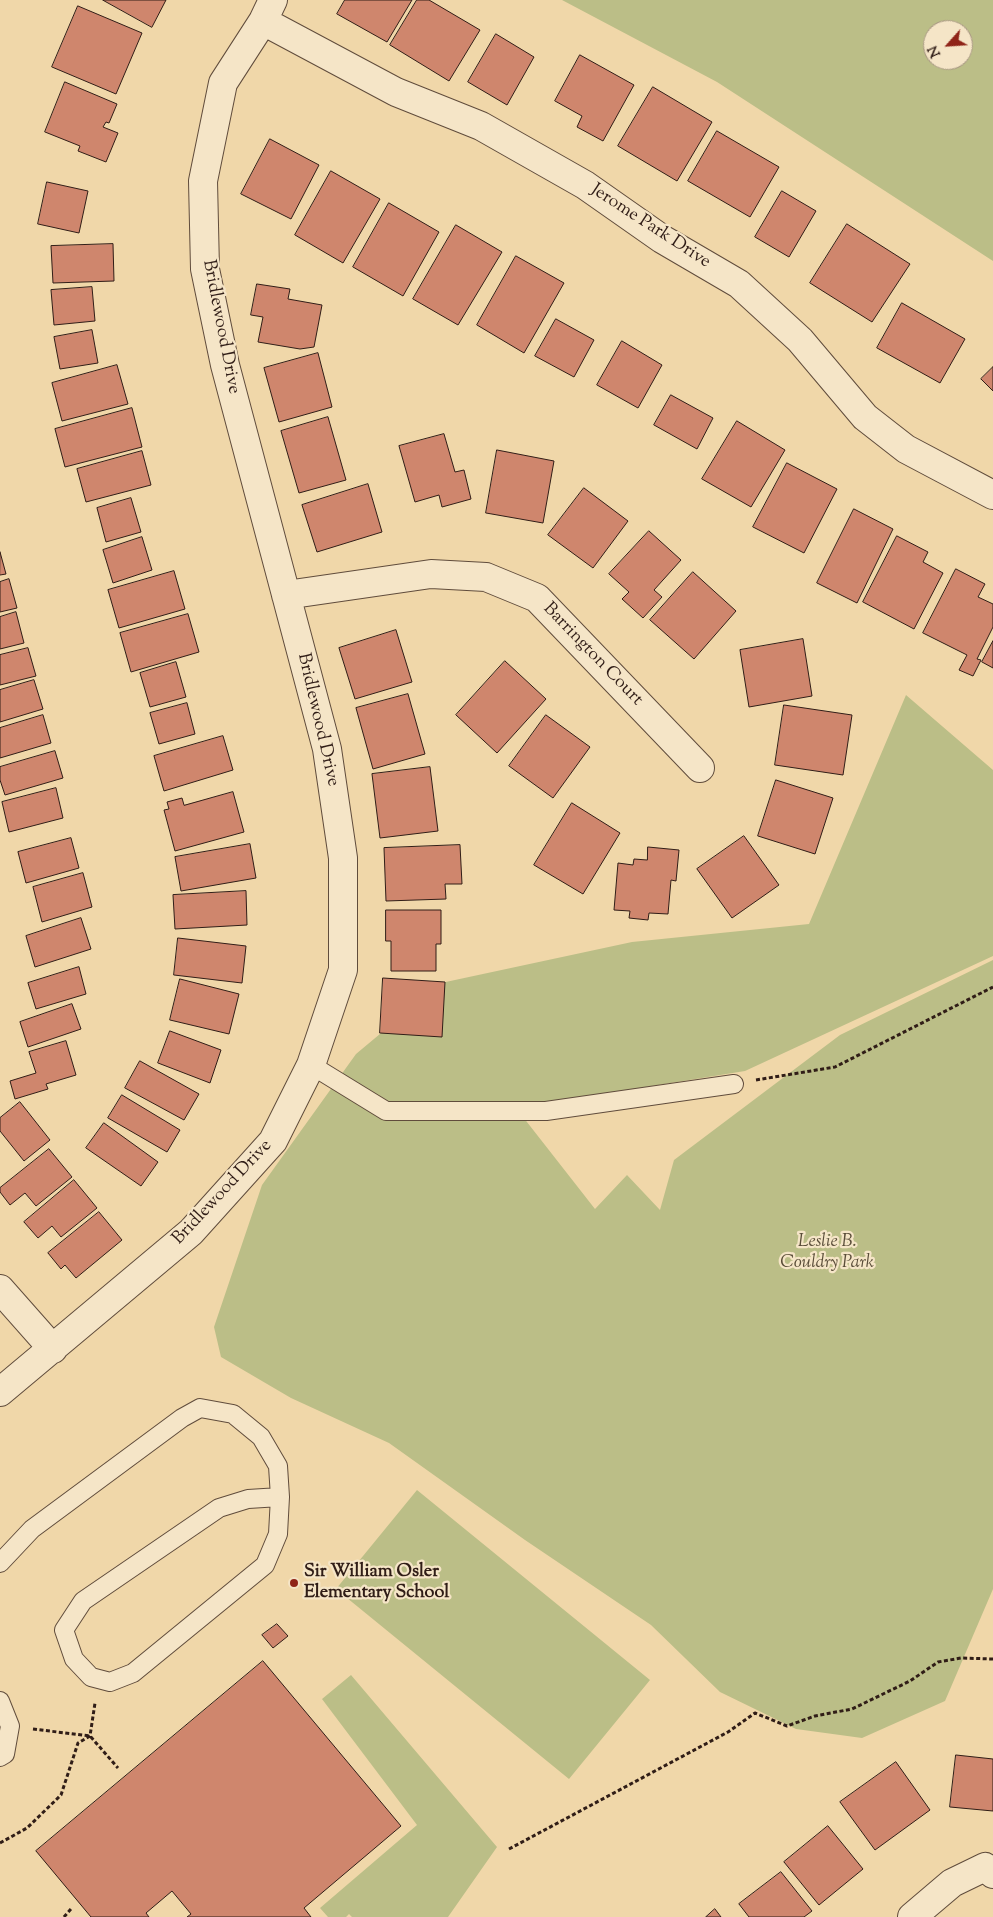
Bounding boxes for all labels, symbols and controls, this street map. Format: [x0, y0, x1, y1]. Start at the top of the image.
north arrow [923, 20, 973, 70]
text: N [924, 42, 947, 61]
street label: Jerome Park Drive [586, 180, 714, 274]
street label: Bridlewood Drive [196, 258, 244, 396]
street label: Barrington Court [537, 599, 647, 711]
street label: Bridlewood Drive [291, 651, 343, 789]
street label: Bridlewood Drive [169, 1136, 277, 1250]
park label: Leslie B. Couldry Park [780, 1232, 874, 1274]
place label: Sir William Osler Elementary School [304, 1562, 449, 1605]
marker: Sir William Osler Elementary School [288, 1577, 300, 1589]

